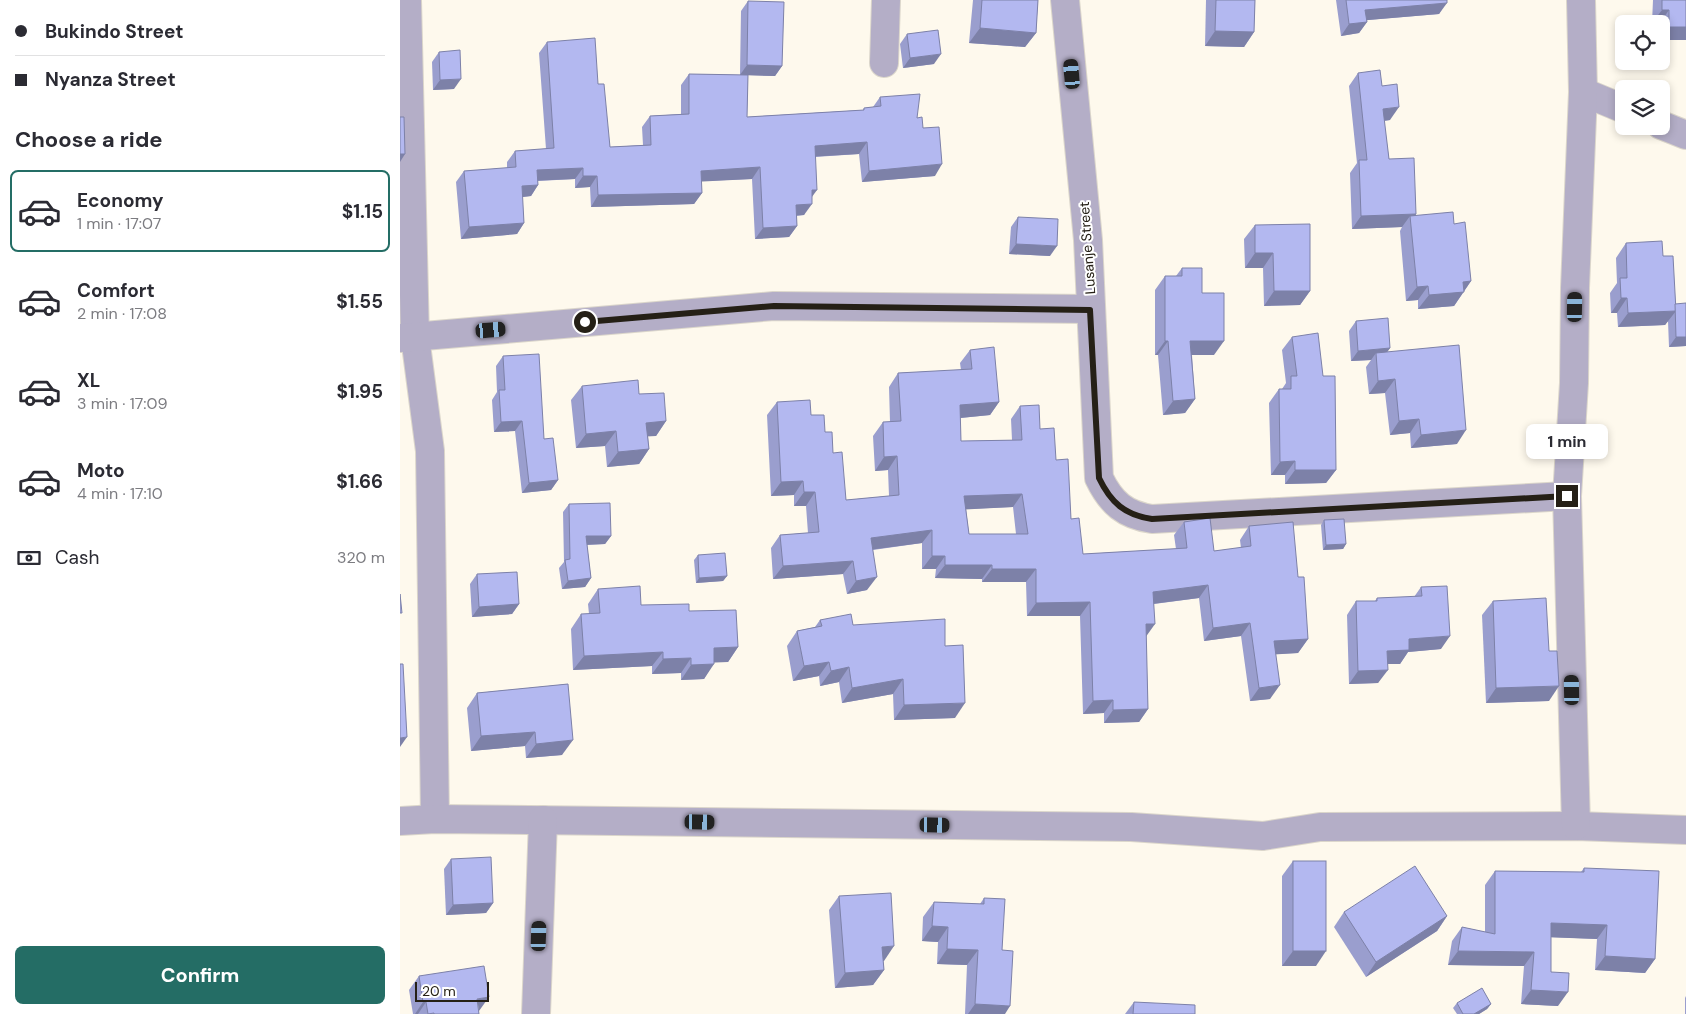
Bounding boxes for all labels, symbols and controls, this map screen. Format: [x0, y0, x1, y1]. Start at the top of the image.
map controls [1615, 15, 1670, 135]
button: locate [1615, 15, 1670, 70]
text: Bukindo Street [45, 19, 184, 44]
car [1063, 58, 1080, 90]
text: Nyanza Street [45, 67, 176, 92]
button: layers [1615, 80, 1670, 135]
text: Choose a ride [15, 125, 163, 154]
text: Economy [77, 188, 164, 213]
icon: car [17, 189, 62, 234]
text: $1.15 [342, 199, 383, 224]
street label: Lusanje Street [1075, 201, 1099, 295]
text: 1 min · 17:07 [77, 213, 161, 234]
text: Comfort [77, 278, 155, 303]
icon: car [17, 279, 62, 324]
text: $1.55 [336, 289, 383, 314]
car [1567, 292, 1582, 322]
text: 2 min · 17:08 [77, 303, 167, 324]
route start [574, 311, 596, 333]
car [475, 321, 506, 339]
text: XL [77, 368, 100, 393]
icon: car [17, 369, 62, 414]
text: $1.95 [337, 379, 383, 404]
text: 3 min · 17:09 [77, 393, 167, 414]
callout: 1 min [1526, 424, 1608, 458]
text: 1 min [1548, 431, 1586, 452]
text: Moto [77, 458, 125, 483]
icon: car [17, 459, 62, 504]
text: $1.66 [336, 469, 383, 494]
text: 4 min · 17:10 [77, 483, 163, 504]
route end [1556, 485, 1578, 507]
icon: cash [15, 544, 43, 572]
text: Cash [55, 545, 99, 570]
text: 320 m [337, 547, 385, 568]
car [1564, 675, 1579, 705]
car [684, 814, 715, 830]
car [919, 817, 950, 833]
car [530, 921, 547, 951]
button: Confirm [15, 946, 385, 1004]
scale bar [415, 979, 489, 1002]
text: 20 m [422, 982, 456, 1000]

